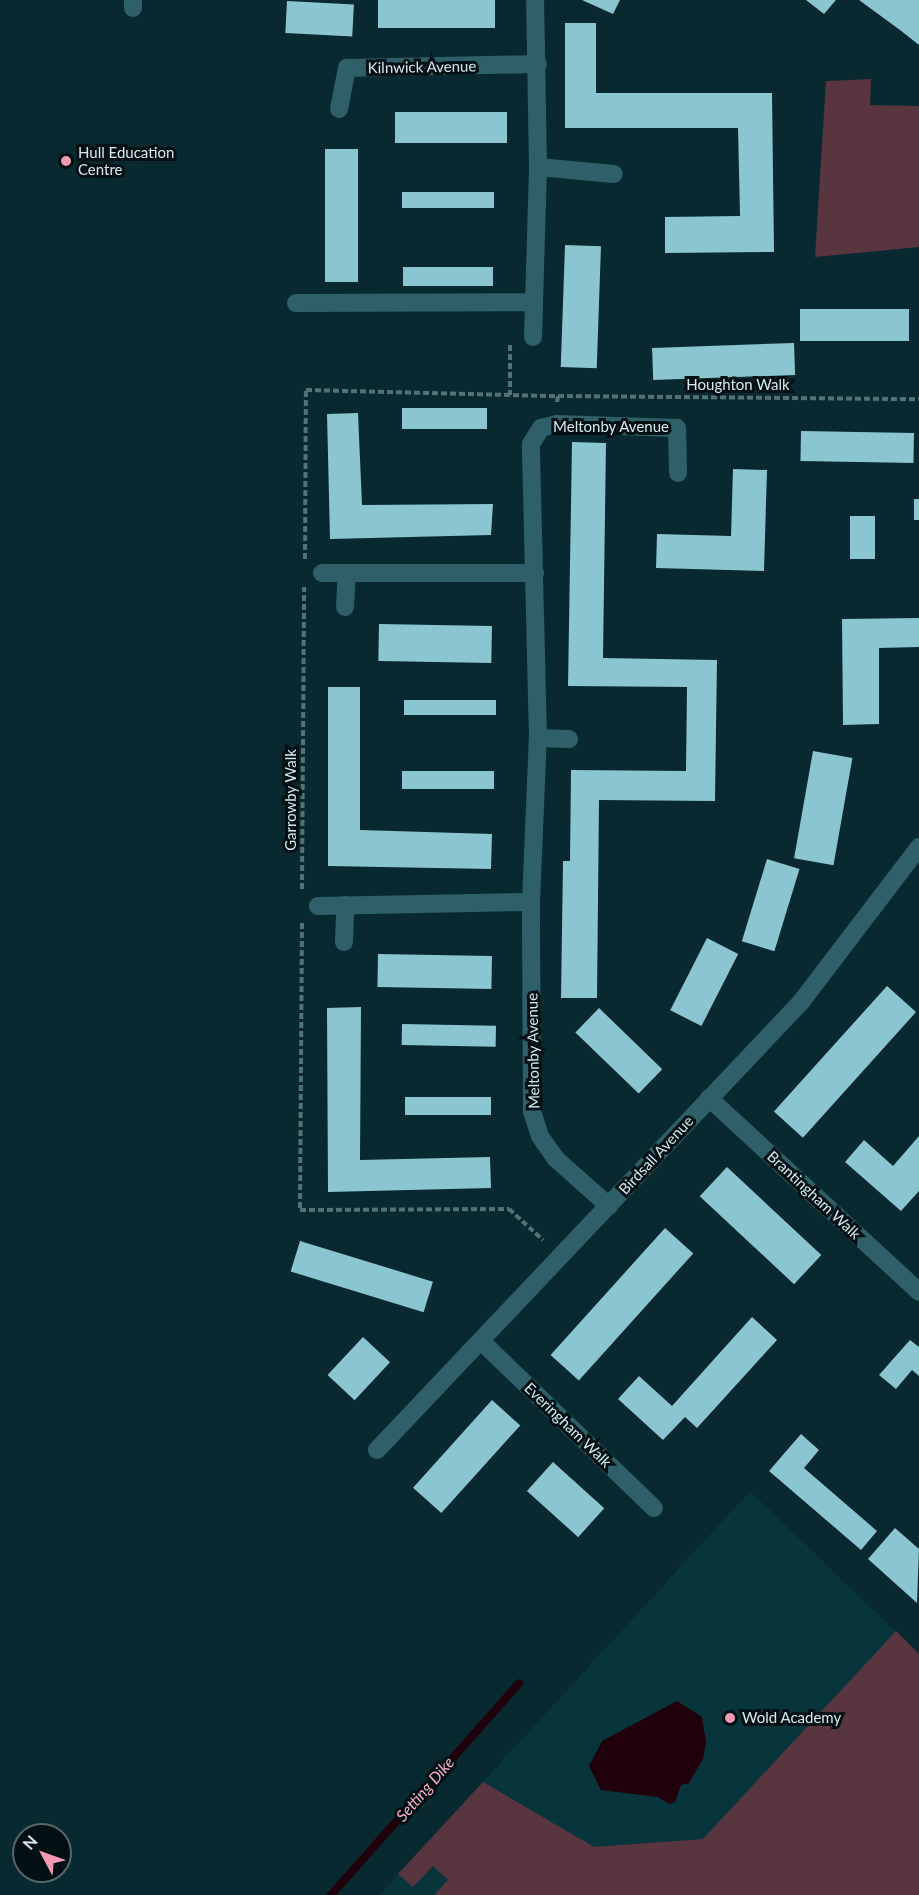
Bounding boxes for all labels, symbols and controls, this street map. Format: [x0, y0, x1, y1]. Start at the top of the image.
street label: Kilnwick Avenue [367, 57, 477, 77]
place label: Hull Education Centre [78, 143, 174, 178]
marker: Hull Education Centre [59, 154, 73, 168]
street label: Houghton Walk [686, 376, 790, 394]
street label: Meltonby Avenue [553, 418, 669, 436]
street label: Garrowby Walk [282, 749, 300, 851]
street label: Meltonby Avenue [523, 992, 543, 1110]
street label: Birdsall Avenue [615, 1112, 697, 1198]
street label: Brantingham Walk [764, 1147, 864, 1243]
street label: Everingham Walk [521, 1379, 615, 1471]
place label: Wold Academy [742, 1709, 842, 1727]
marker: Wold Academy [723, 1711, 737, 1725]
water label: Setting Dike [392, 1753, 458, 1825]
north arrow [12, 1823, 72, 1883]
text: N [18, 1831, 41, 1853]

